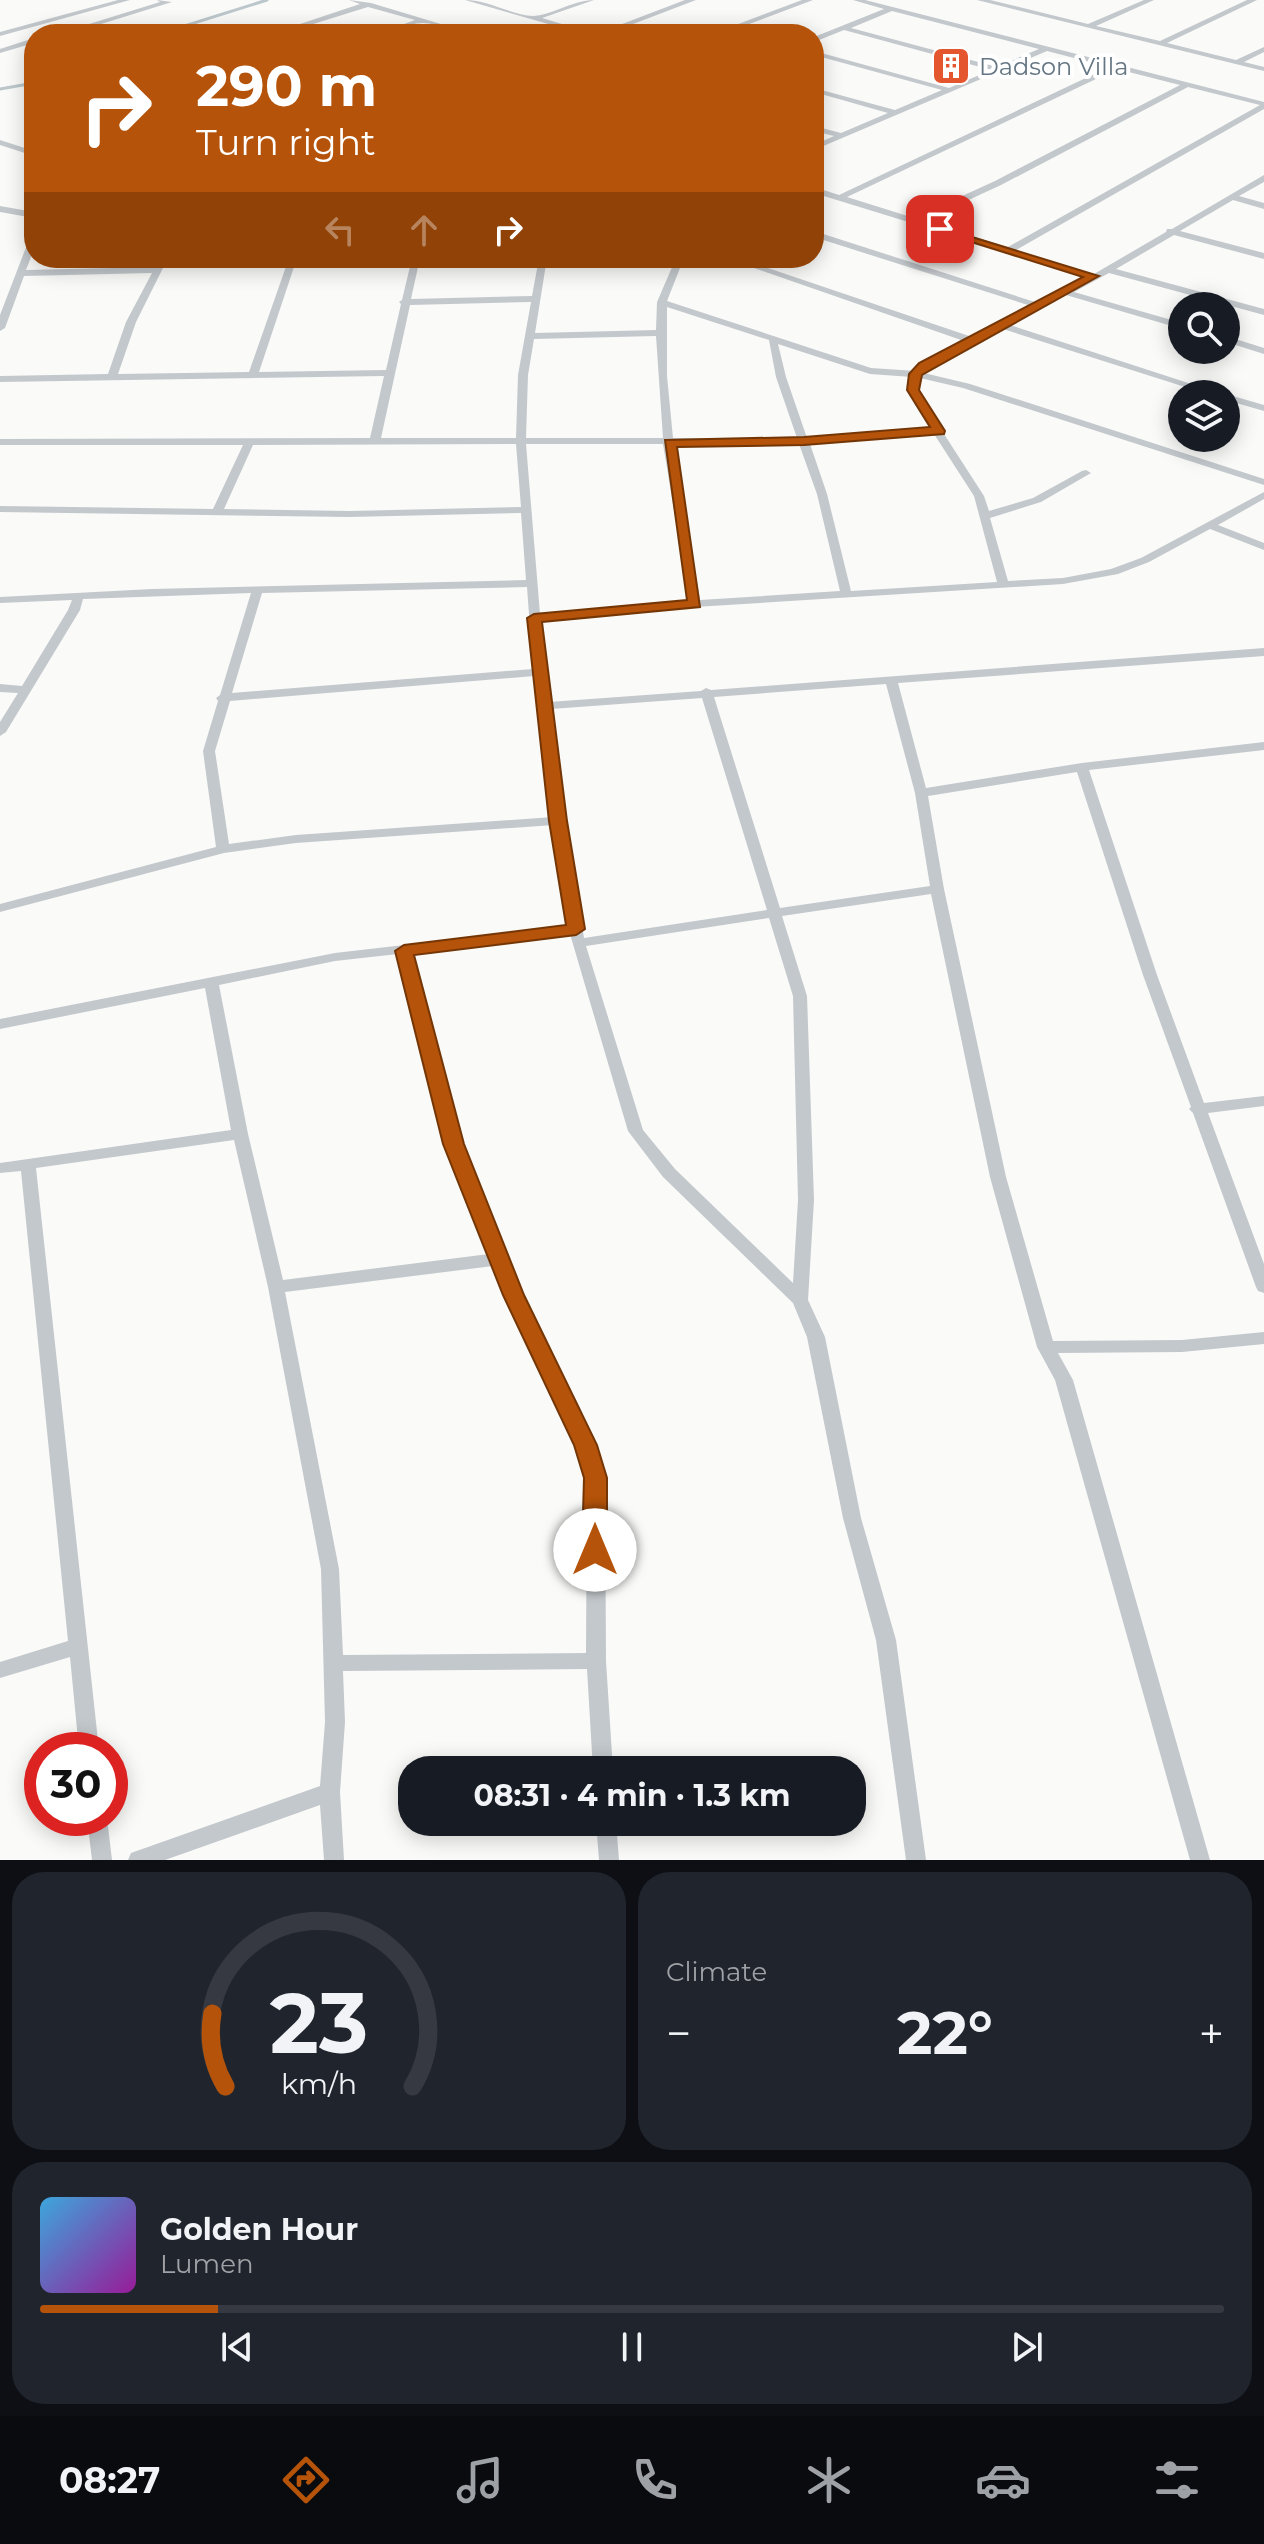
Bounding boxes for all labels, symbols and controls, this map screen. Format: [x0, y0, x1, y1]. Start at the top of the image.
building icon: Dadson Villa [930, 45, 972, 87]
text: 290 m [196, 52, 377, 120]
place label: Dadson Villa [979, 52, 1128, 81]
icon: right [64, 56, 168, 160]
text: Turn right [196, 120, 376, 164]
pin [906, 195, 974, 263]
icon: arrive [918, 207, 962, 251]
icon: left [318, 208, 362, 252]
icon: ahead [402, 208, 446, 252]
icon: right [486, 208, 530, 252]
map controls [1168, 292, 1240, 452]
button: search [1168, 292, 1240, 364]
button: layers [1168, 380, 1240, 452]
position arrow [553, 1508, 637, 1592]
speed limit sign: 30 [24, 1732, 128, 1836]
text: 08:31 · 4 min · 1.3 km [473, 1777, 791, 1814]
text: Climate [666, 1956, 767, 1988]
text: 23 [270, 1972, 368, 2074]
text: 22° [897, 1996, 993, 2069]
text: − [666, 2006, 691, 2060]
text: + [1199, 2006, 1224, 2060]
text: km/h [281, 2066, 357, 2101]
text: Golden Hour [160, 2211, 358, 2248]
text: Lumen [160, 2248, 253, 2280]
icon: previous [215, 2325, 259, 2369]
icon: pause [610, 2325, 654, 2369]
icon: next [1005, 2325, 1049, 2369]
icon: directions [278, 2452, 334, 2508]
icon: music [452, 2452, 508, 2508]
icon: phone [627, 2452, 683, 2508]
icon: climate [801, 2452, 857, 2508]
icon: car [975, 2452, 1031, 2508]
icon: filters [1149, 2452, 1205, 2508]
text: 08:27 [59, 2458, 160, 2502]

